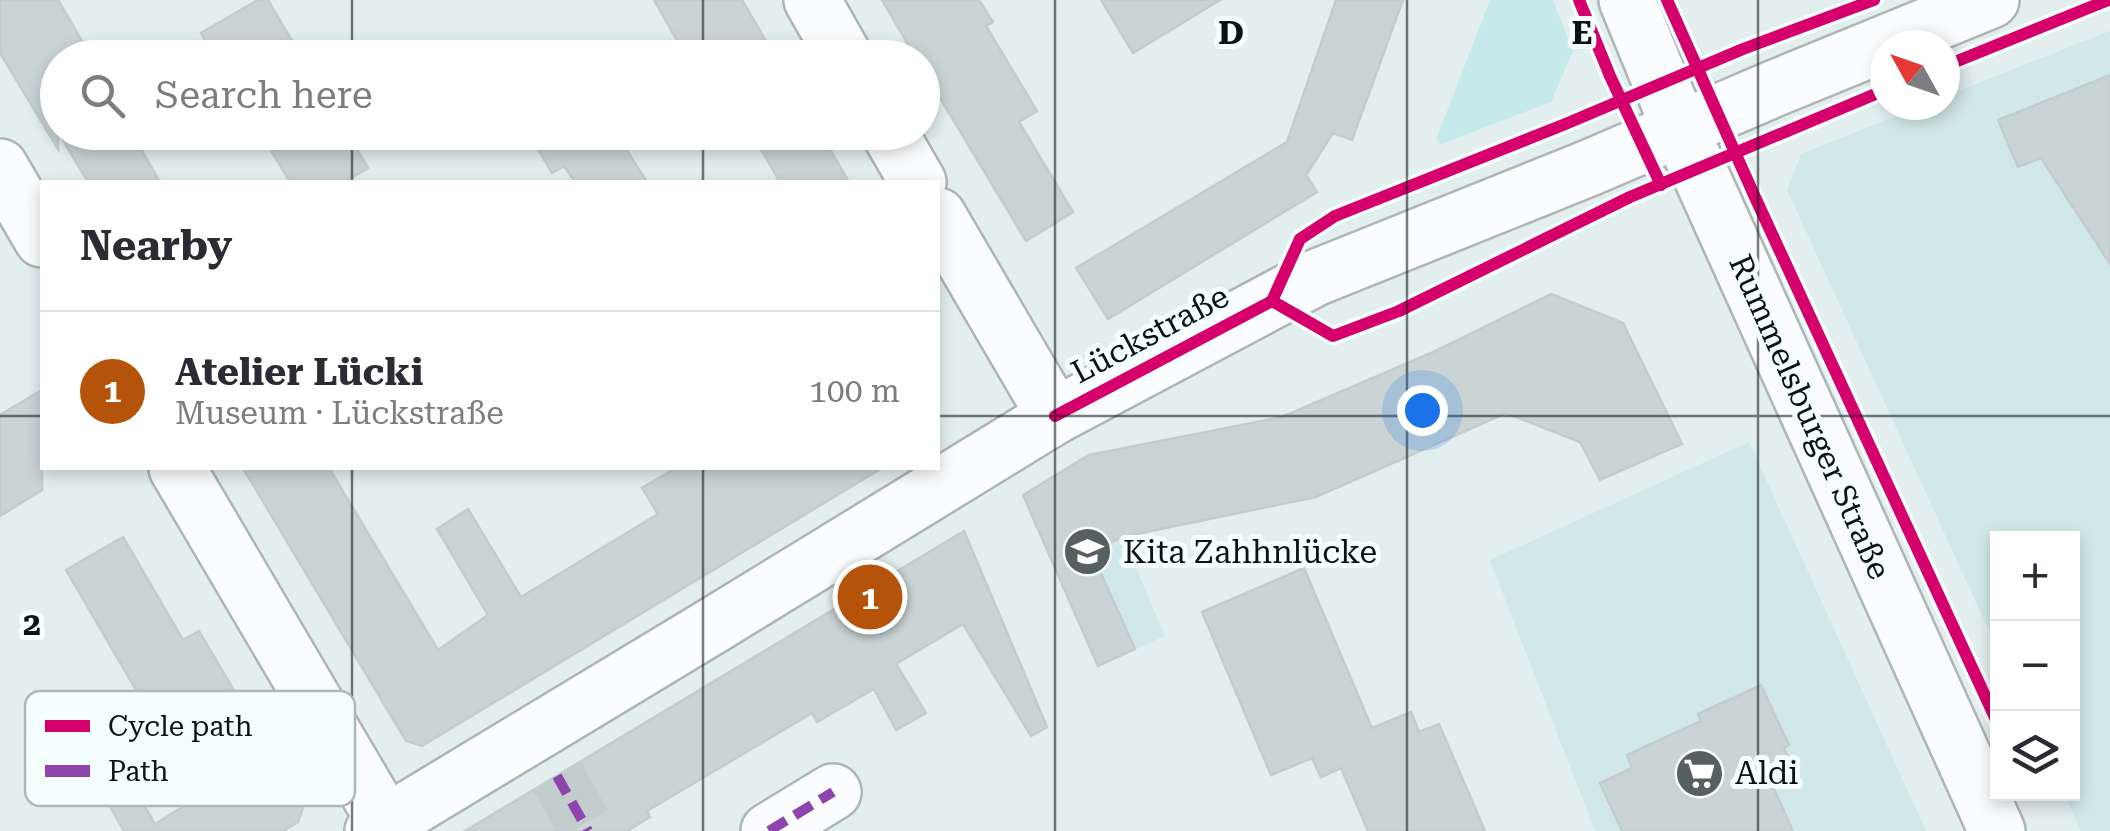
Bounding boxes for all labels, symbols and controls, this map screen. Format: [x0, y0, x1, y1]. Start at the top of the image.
text: D [1218, 14, 1244, 52]
text: E [1572, 14, 1592, 52]
north arrow [1870, 30, 1960, 120]
search box [40, 40, 940, 150]
icon: search [75, 68, 130, 123]
text: Search here [155, 73, 373, 117]
text: Nearby [80, 221, 232, 270]
street label: Rummelsburger Straße [1721, 249, 1899, 585]
street label: Lückstraße [1065, 277, 1235, 391]
text: Atelier Lücki [175, 350, 423, 394]
text: 1 [104, 372, 121, 410]
text: 100 m [809, 372, 900, 410]
your location [1397, 385, 1448, 436]
text: Museum · Lückstraße [175, 394, 504, 432]
school or university icon: Kita Zahhnlücke [1062, 526, 1114, 578]
map controls [1990, 531, 2080, 801]
button: + [1990, 531, 2080, 621]
place label: Kita Zahhnlücke [1123, 533, 1377, 571]
pin: 1 [838, 560, 902, 634]
text: 2 [23, 605, 41, 643]
button: − [1990, 621, 2080, 711]
legend [25, 691, 355, 806]
text: Cycle path [108, 710, 253, 743]
button: layers [1990, 711, 2080, 801]
supermarket icon: Aldi [1674, 747, 1726, 799]
place label: Aldi [1735, 754, 1798, 792]
text: Path [108, 755, 169, 788]

